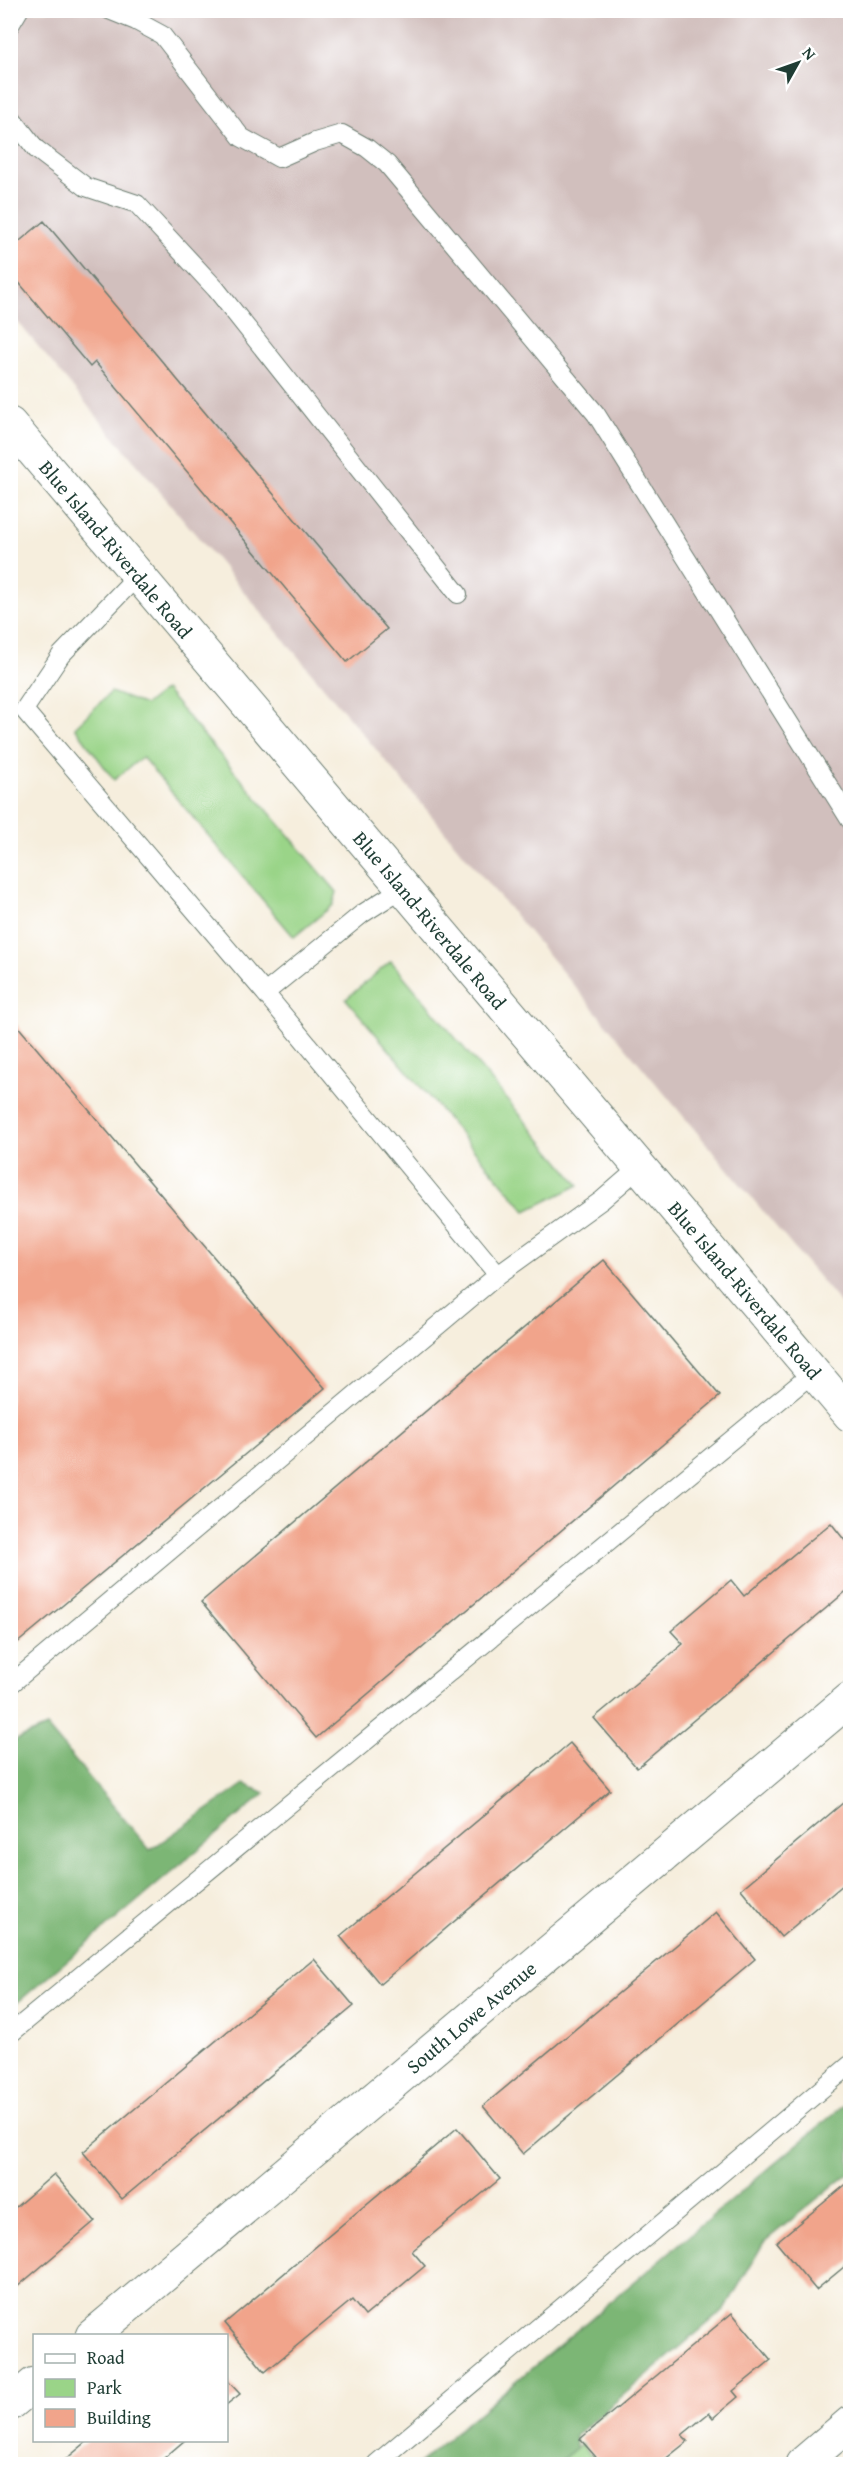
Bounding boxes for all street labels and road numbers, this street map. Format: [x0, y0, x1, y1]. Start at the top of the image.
street label: Blue Island-Riverdale Road [33, 454, 200, 645]
street label: Blue Island-Riverdale Road [347, 825, 514, 1016]
street label: Blue Island-Riverdale Road [662, 1195, 829, 1386]
street label: South Lowe Avenue [400, 1954, 542, 2080]

